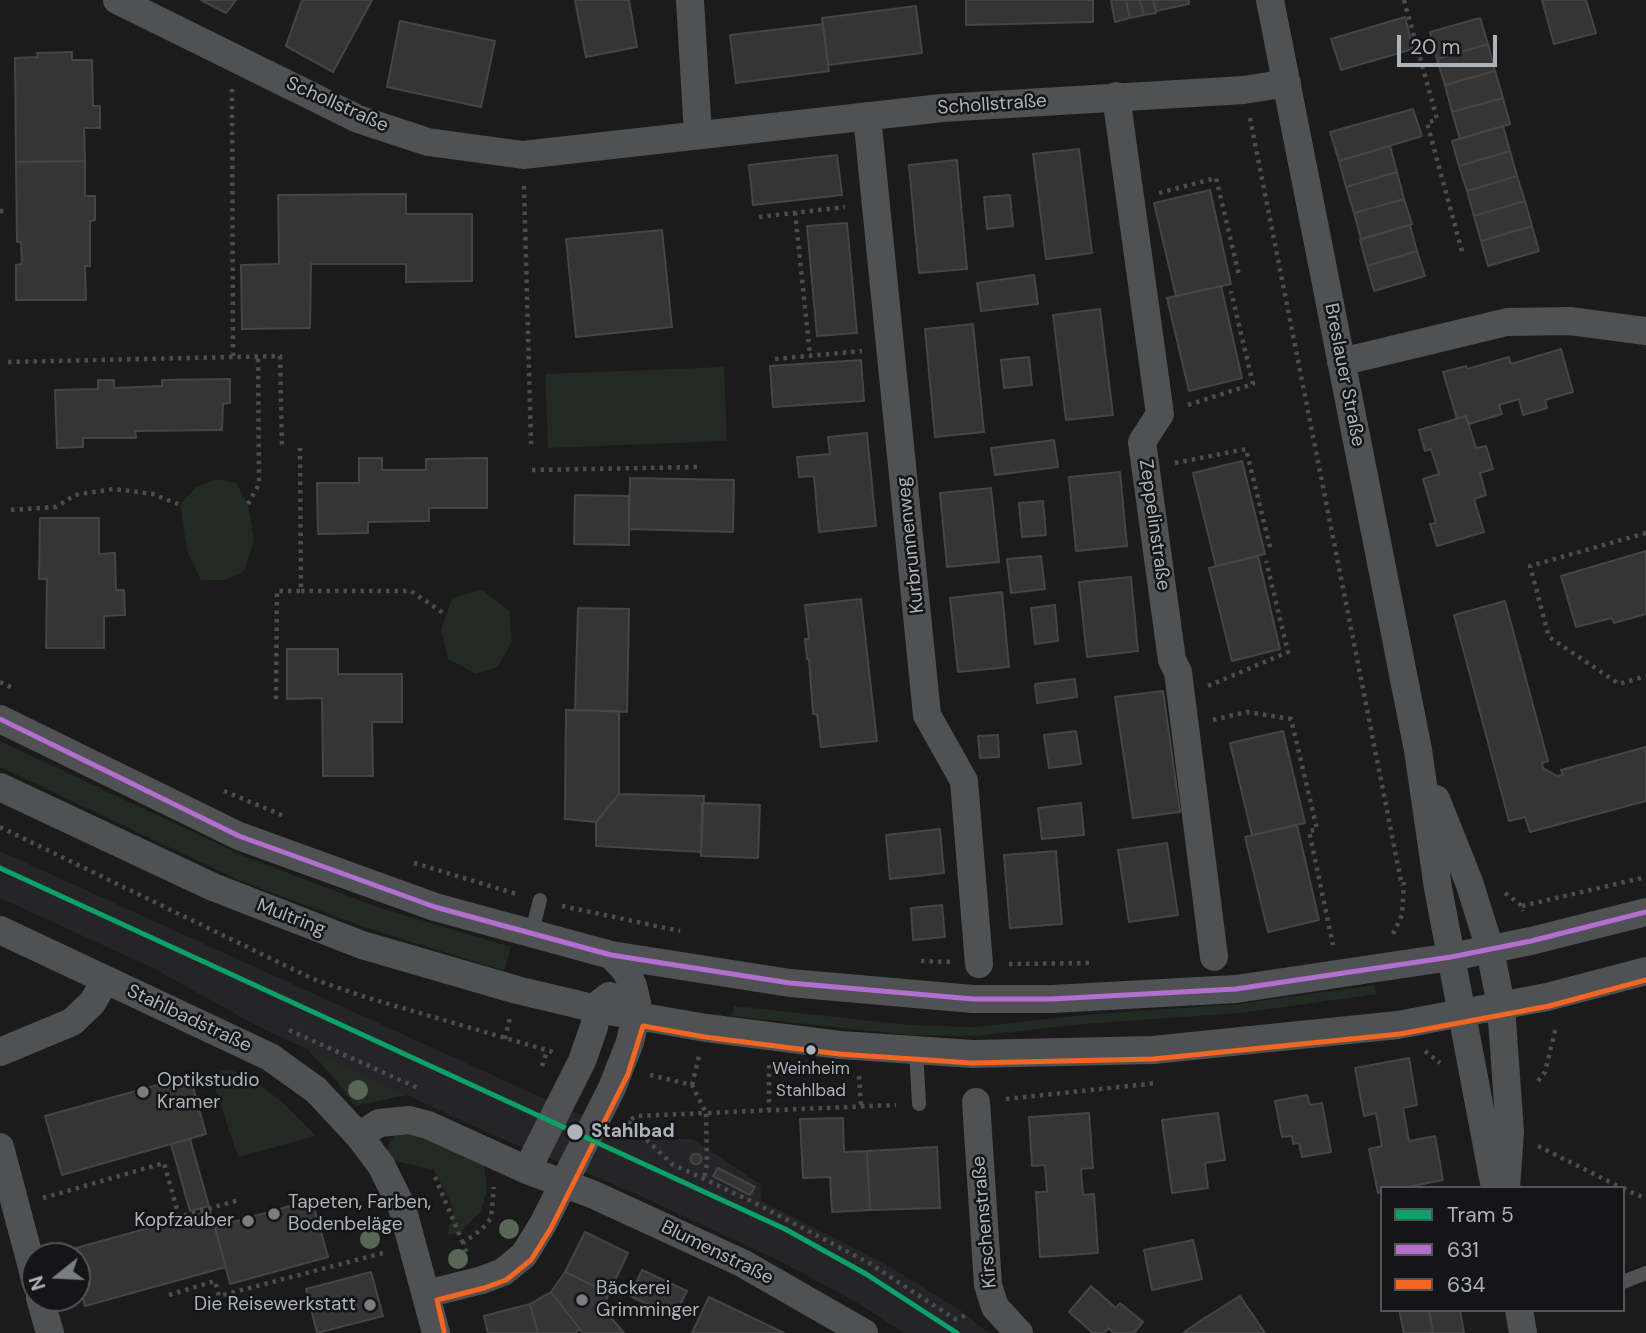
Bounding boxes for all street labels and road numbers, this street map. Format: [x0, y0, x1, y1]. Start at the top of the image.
street label: Schollstraße [282, 72, 392, 138]
street label: Schollstraße [937, 90, 1047, 120]
street label: Breslauer Straße [1319, 301, 1369, 449]
street label: Zeppelinstraße [1133, 458, 1175, 592]
street label: Kurbrunnenweg [892, 475, 930, 615]
street label: Multring [253, 895, 329, 941]
street label: Stahlbadstraße [123, 980, 255, 1058]
street label: Kirschenstraße [968, 1155, 1002, 1289]
street label: Blumenstraße [657, 1216, 777, 1290]

